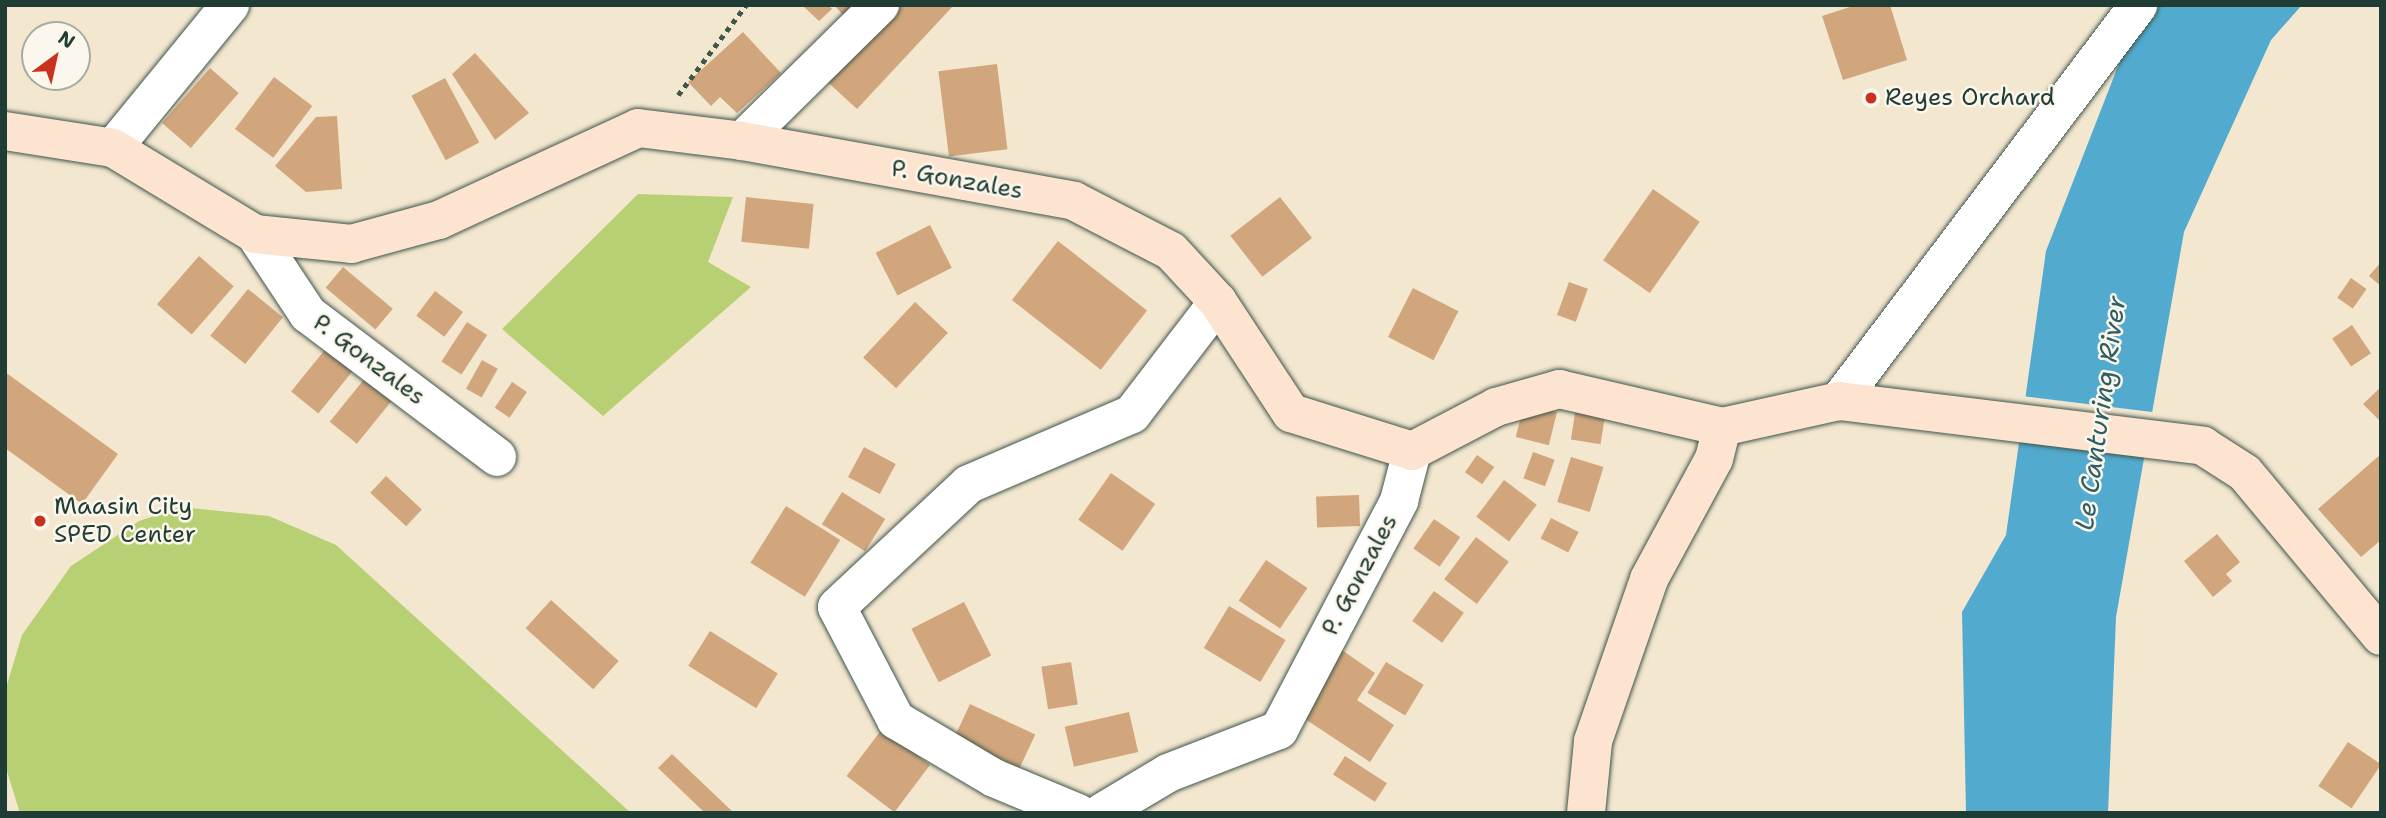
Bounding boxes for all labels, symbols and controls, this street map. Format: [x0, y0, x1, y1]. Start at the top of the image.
north arrow [21, 21, 91, 91]
text: N [53, 25, 80, 54]
place label: Reyes Orchard [1885, 84, 2055, 112]
marker: Reyes Orchard [1863, 90, 1879, 106]
street label: P. Gonzales [889, 154, 1025, 206]
water label: Le Canturing River [2068, 294, 2132, 532]
street label: P. Gonzales [307, 308, 431, 412]
place label: Maasin City SPED Center [54, 493, 196, 549]
street label: P. Gonzales [1316, 509, 1404, 641]
marker: Maasin City SPED Center [32, 513, 48, 529]

